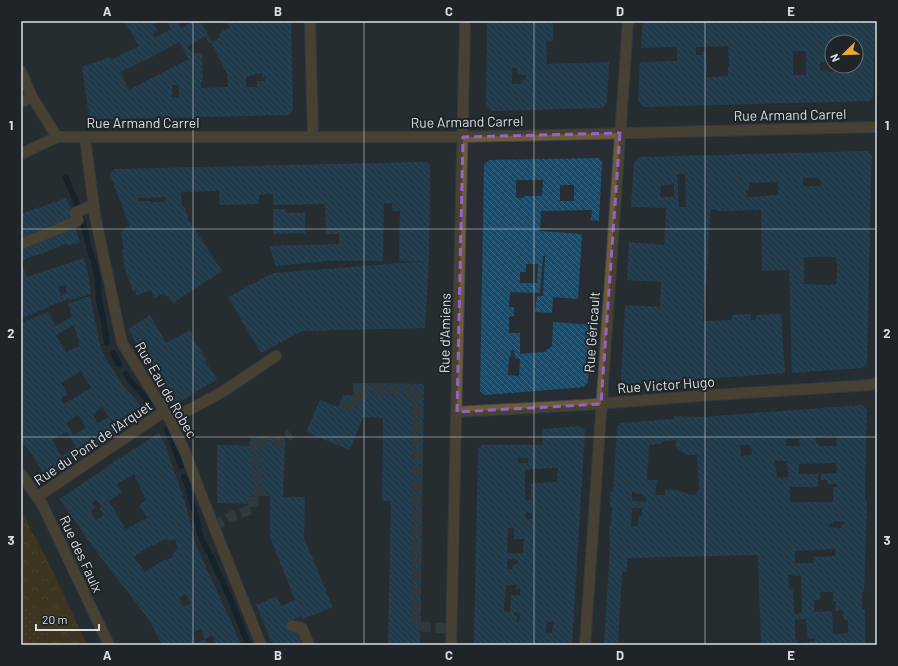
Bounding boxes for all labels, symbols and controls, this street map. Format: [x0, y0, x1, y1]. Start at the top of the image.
text: A [103, 3, 112, 19]
text: B [274, 3, 282, 19]
text: C [445, 3, 453, 19]
text: D [616, 3, 624, 19]
text: E [787, 3, 795, 19]
north arrow [824, 34, 864, 74]
text: N [827, 52, 842, 64]
street label: Rue Armand Carrel [733, 105, 847, 124]
street label: Rue Armand Carrel [410, 112, 524, 131]
street label: Rue Armand Carrel [87, 114, 199, 131]
text: 1 [9, 117, 13, 133]
text: 1 [885, 117, 889, 133]
street label: Rue Géricault [580, 291, 603, 373]
street label: Rue d'Amiens [435, 292, 454, 373]
text: 2 [7, 325, 15, 341]
text: 2 [883, 325, 891, 341]
street label: Rue Eau de Robec [132, 338, 201, 441]
street label: Rue Victor Hugo [617, 373, 715, 396]
street label: Rue du Pont de l'Arquet [30, 397, 155, 488]
street label: Rue des Faulx [56, 513, 107, 595]
text: 3 [7, 532, 15, 548]
text: 3 [883, 532, 891, 548]
scale bar [36, 606, 99, 632]
text: 20 m [42, 612, 68, 626]
text: A [103, 647, 112, 663]
text: B [274, 647, 282, 663]
text: C [445, 647, 453, 663]
text: D [616, 647, 624, 663]
text: E [787, 647, 795, 663]

